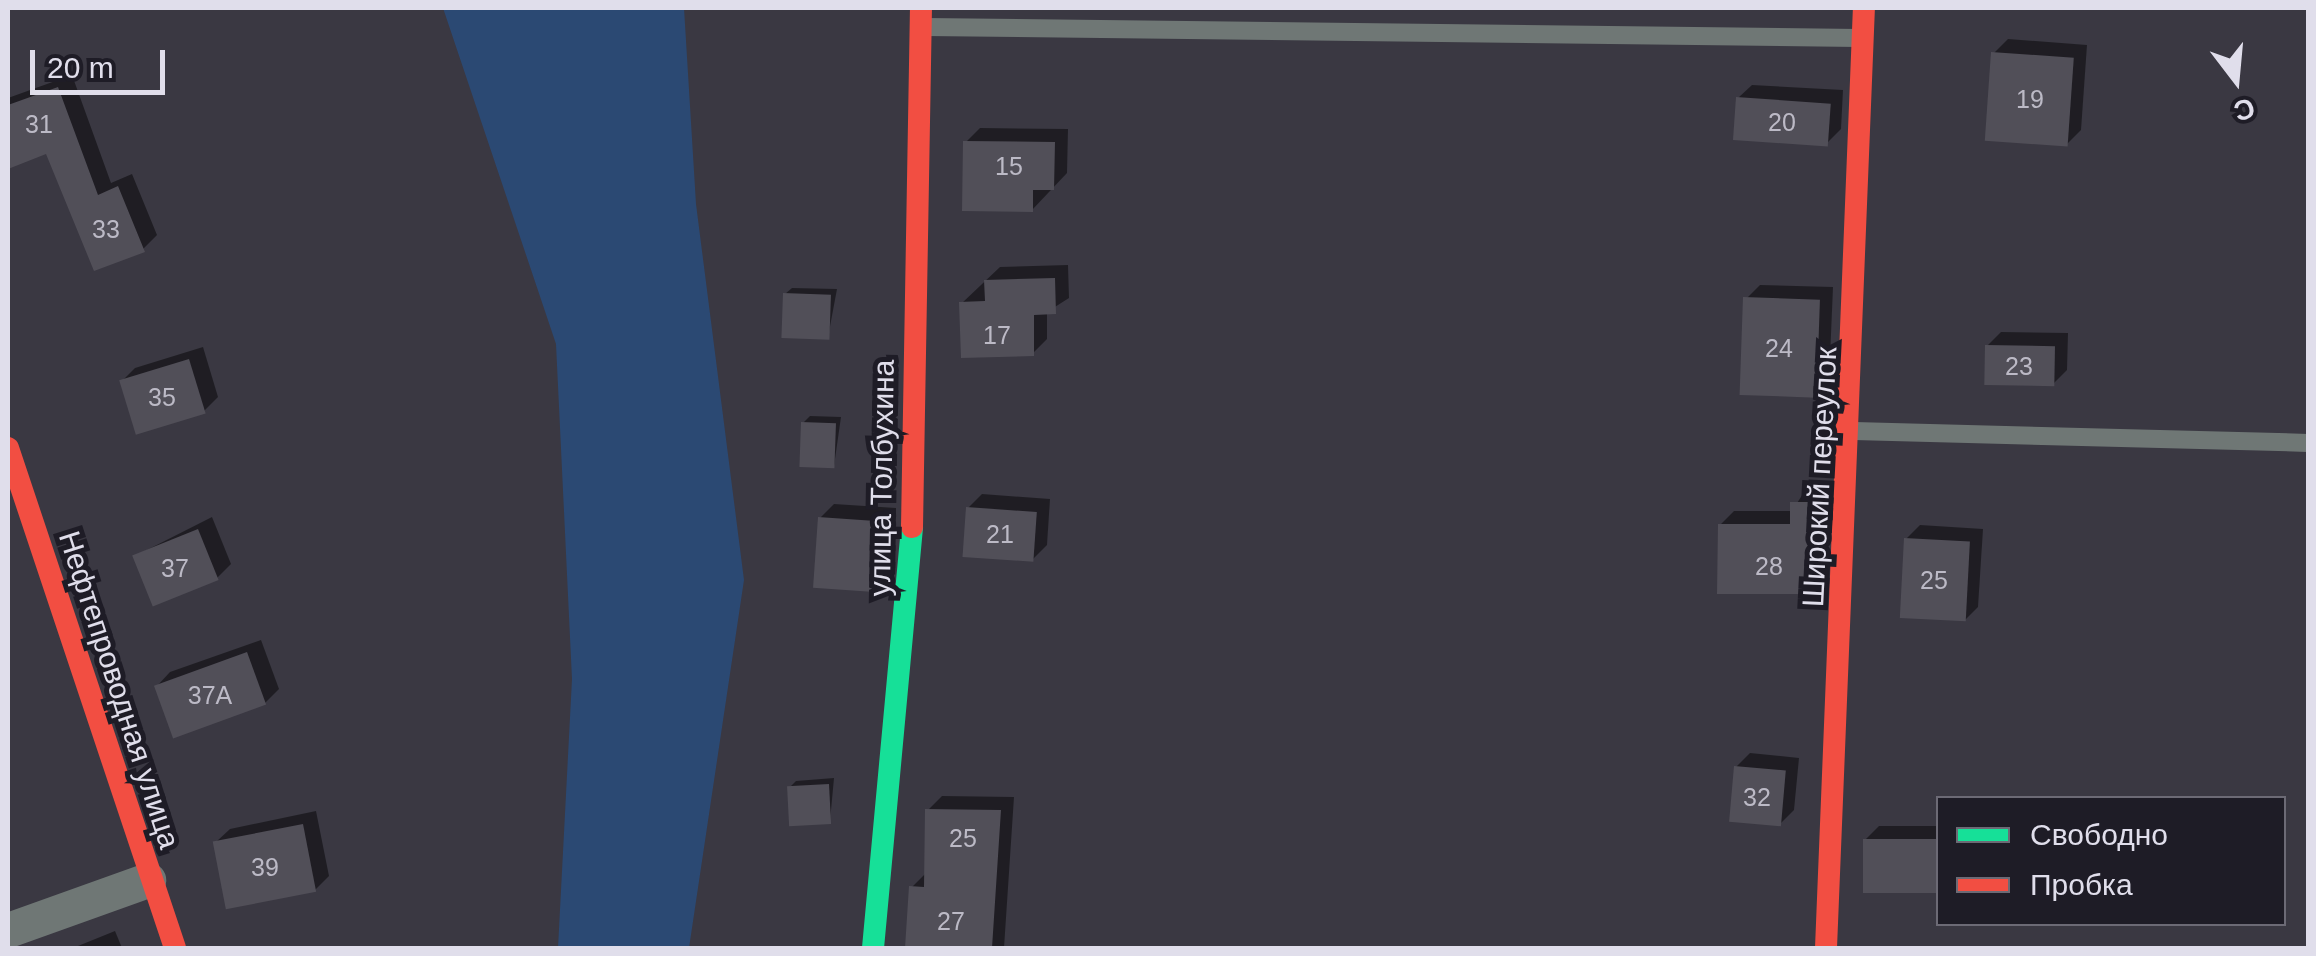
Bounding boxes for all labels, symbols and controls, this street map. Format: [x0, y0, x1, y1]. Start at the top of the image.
scale bar [35, 30, 170, 92]
north arrow [2186, 30, 2286, 130]
text: 20 m [47, 51, 114, 84]
house number: 19 [2016, 84, 2044, 114]
text: С [2230, 92, 2258, 127]
house number: 20 [1768, 107, 1796, 137]
house number: 31 [25, 109, 53, 139]
house number: 15 [995, 151, 1023, 181]
house number: 33 [92, 214, 120, 244]
house number: 17 [983, 320, 1011, 350]
house number: 24 [1765, 333, 1793, 363]
street label: Широкий переулок [1795, 346, 1845, 608]
house number: 23 [2005, 351, 2033, 381]
street label: улица Толбухина [862, 359, 902, 597]
house number: 35 [148, 382, 176, 412]
house number: 21 [986, 519, 1014, 549]
street label: Нефтепроводная улица [51, 527, 187, 853]
house number: 28 [1755, 551, 1783, 581]
house number: 37 [161, 553, 189, 583]
house number: 25 [1920, 565, 1948, 595]
house number: 37А [188, 680, 232, 710]
house number: 32 [1743, 782, 1771, 812]
legend [1936, 796, 2286, 926]
text: Свободно [2030, 818, 2168, 851]
house number: 25 [949, 823, 977, 853]
house number: 39 [251, 852, 279, 882]
text: Пробка [2030, 868, 2133, 901]
house number: 27 [937, 906, 965, 936]

